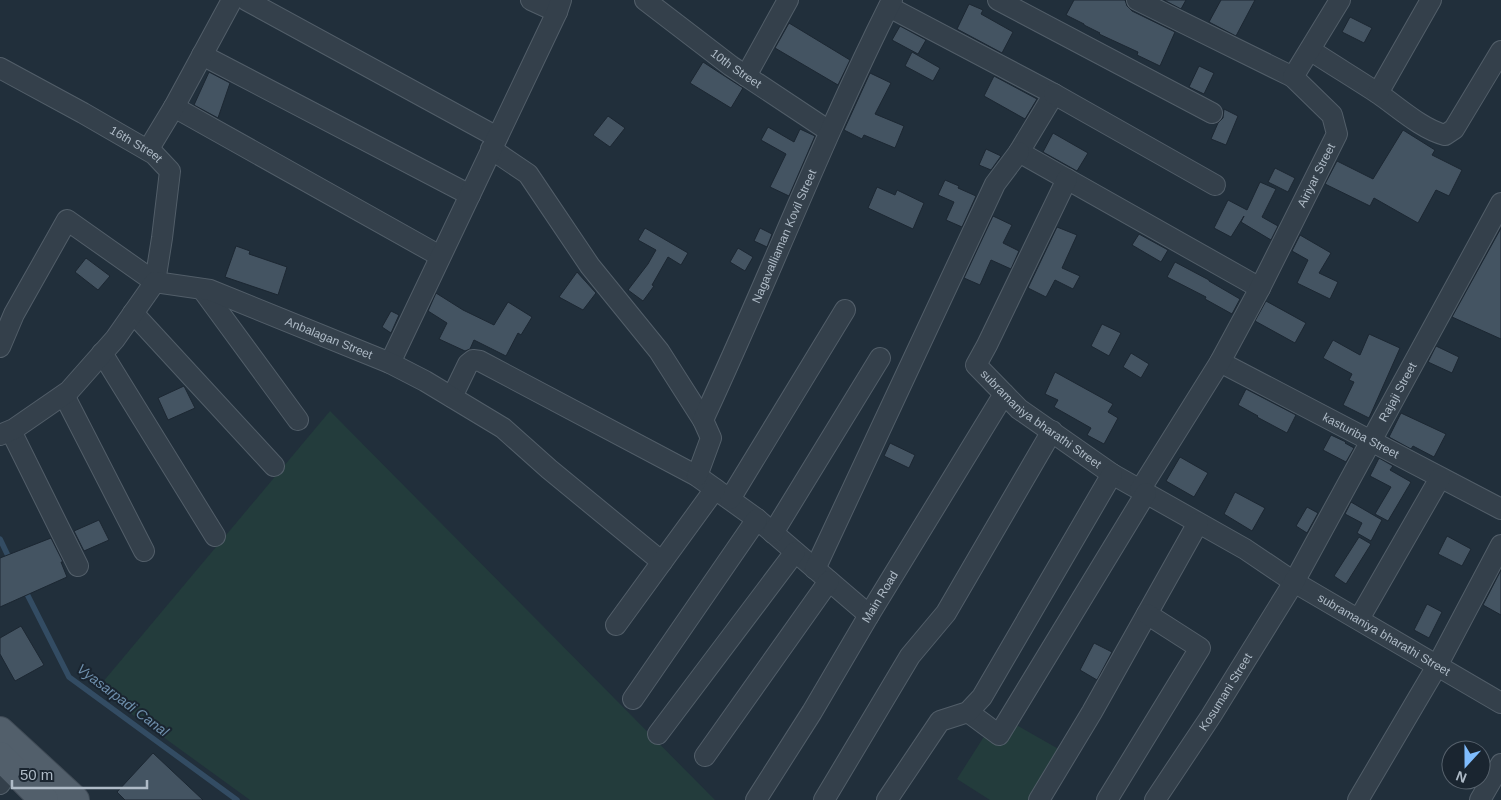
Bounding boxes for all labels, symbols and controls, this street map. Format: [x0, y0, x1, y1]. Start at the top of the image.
street label: 10th Street [708, 46, 765, 92]
street label: 16th Street [107, 123, 166, 166]
street label: Airiyar Street [1295, 141, 1338, 210]
street label: Nagavalliaman Kovil Street [749, 167, 820, 305]
street label: Anbalagan Street [283, 314, 375, 362]
street label: Rajaji Street [1376, 359, 1420, 424]
street label: subramaniya bharathi Street [978, 367, 1105, 472]
street label: kasturiba Street [1320, 410, 1402, 462]
street label: Main Road [859, 568, 901, 625]
street label: subramaniya bharathi Street [1315, 590, 1453, 679]
street label: Kosumani Street [1196, 650, 1255, 734]
water label: Vyasarpadi Canal [74, 660, 173, 740]
north arrow [1441, 740, 1491, 790]
scale bar [12, 758, 148, 790]
text: 50 m [20, 766, 53, 783]
text: N [1454, 768, 1469, 786]

